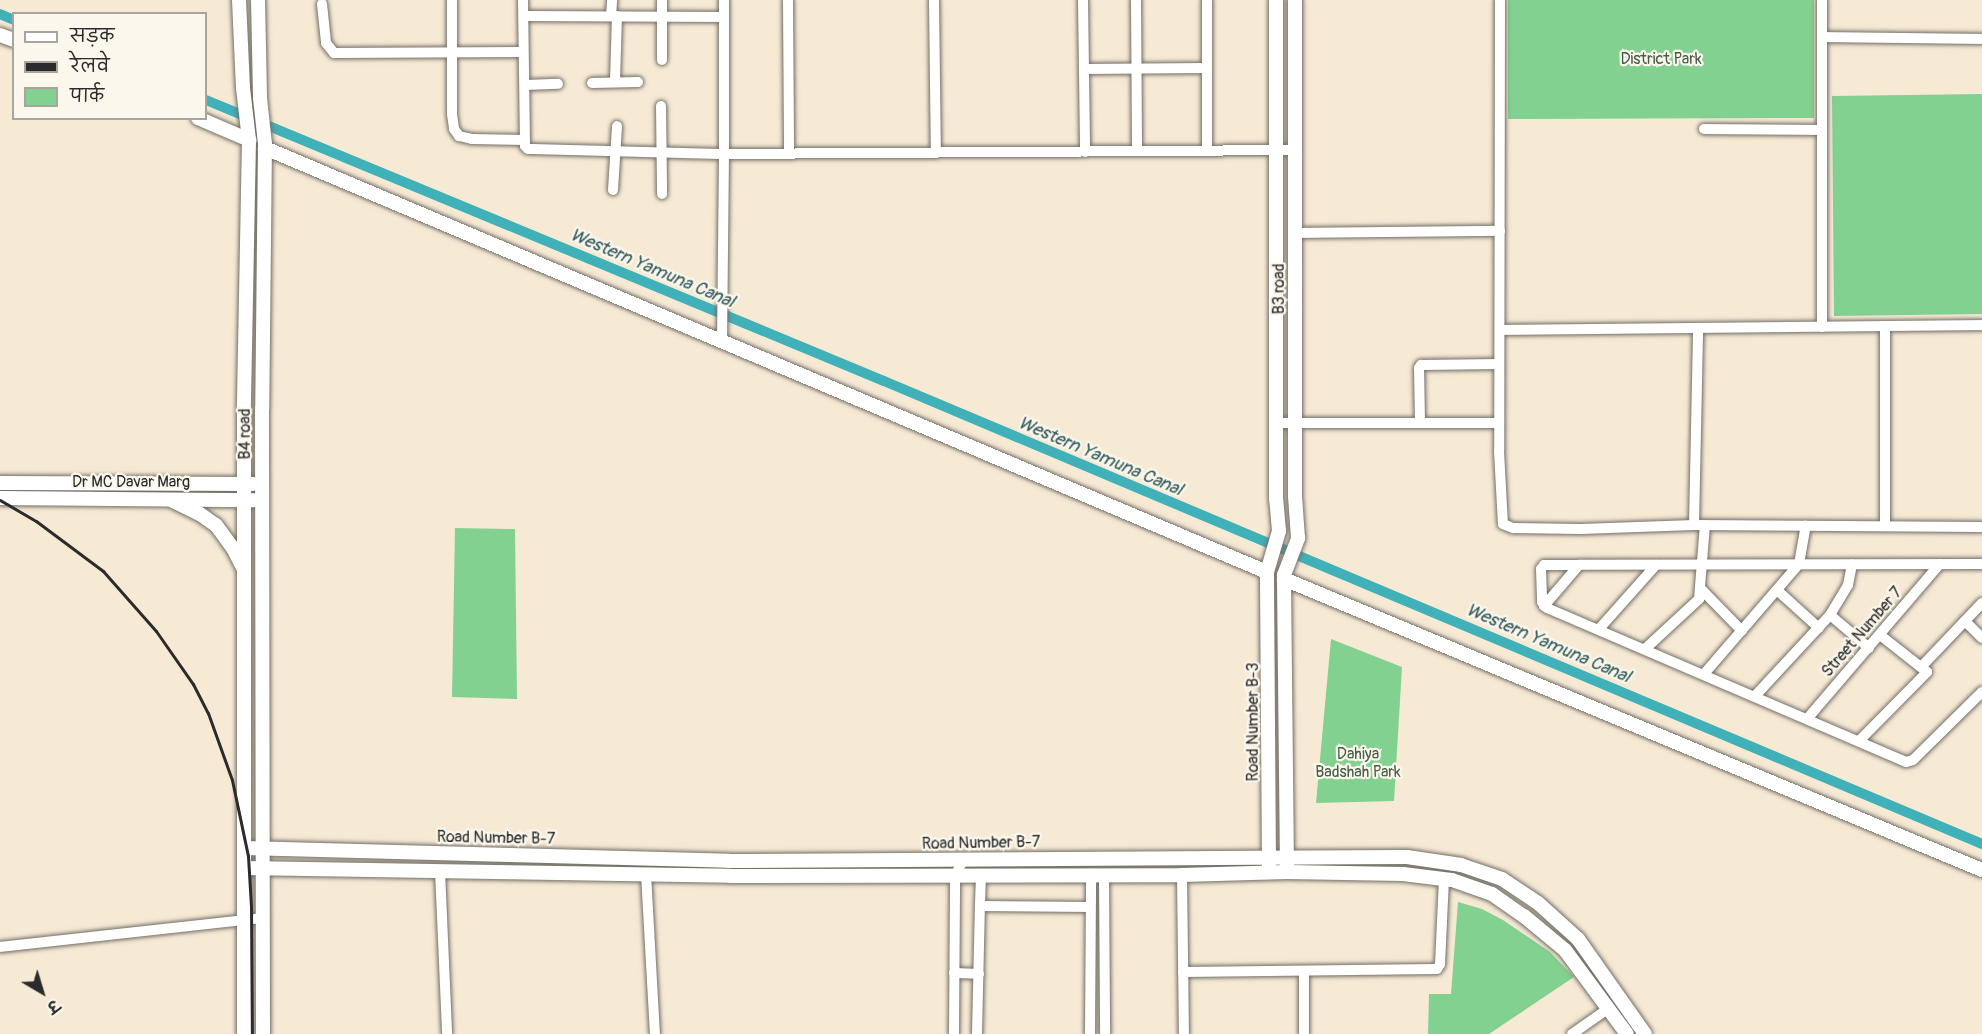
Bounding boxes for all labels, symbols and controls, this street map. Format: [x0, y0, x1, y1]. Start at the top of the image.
legend [12, 12, 207, 120]
text: सड़क [70, 25, 114, 48]
park label: District Park [1620, 49, 1702, 69]
text: रेलवे [70, 55, 110, 78]
text: पार्क [70, 85, 104, 108]
water label: Western Yamuna Canal [567, 225, 737, 313]
street label: B3 road [1269, 264, 1289, 314]
street label: B4 road [235, 408, 255, 460]
water label: Western Yamuna Canal [1015, 413, 1185, 501]
street label: Dr MC Davar Marg [72, 472, 190, 492]
street label: Street Number 7 [1818, 583, 1906, 681]
water label: Western Yamuna Canal [1463, 600, 1633, 688]
street label: Road Number B-3 [1243, 663, 1263, 781]
park label: Dahiya Badshah Park [1315, 744, 1401, 782]
street label: Road Number B-7 [437, 827, 555, 849]
street label: Road Number B-7 [922, 832, 1040, 854]
north arrow [12, 962, 72, 1022]
text: उ [43, 995, 63, 1017]

